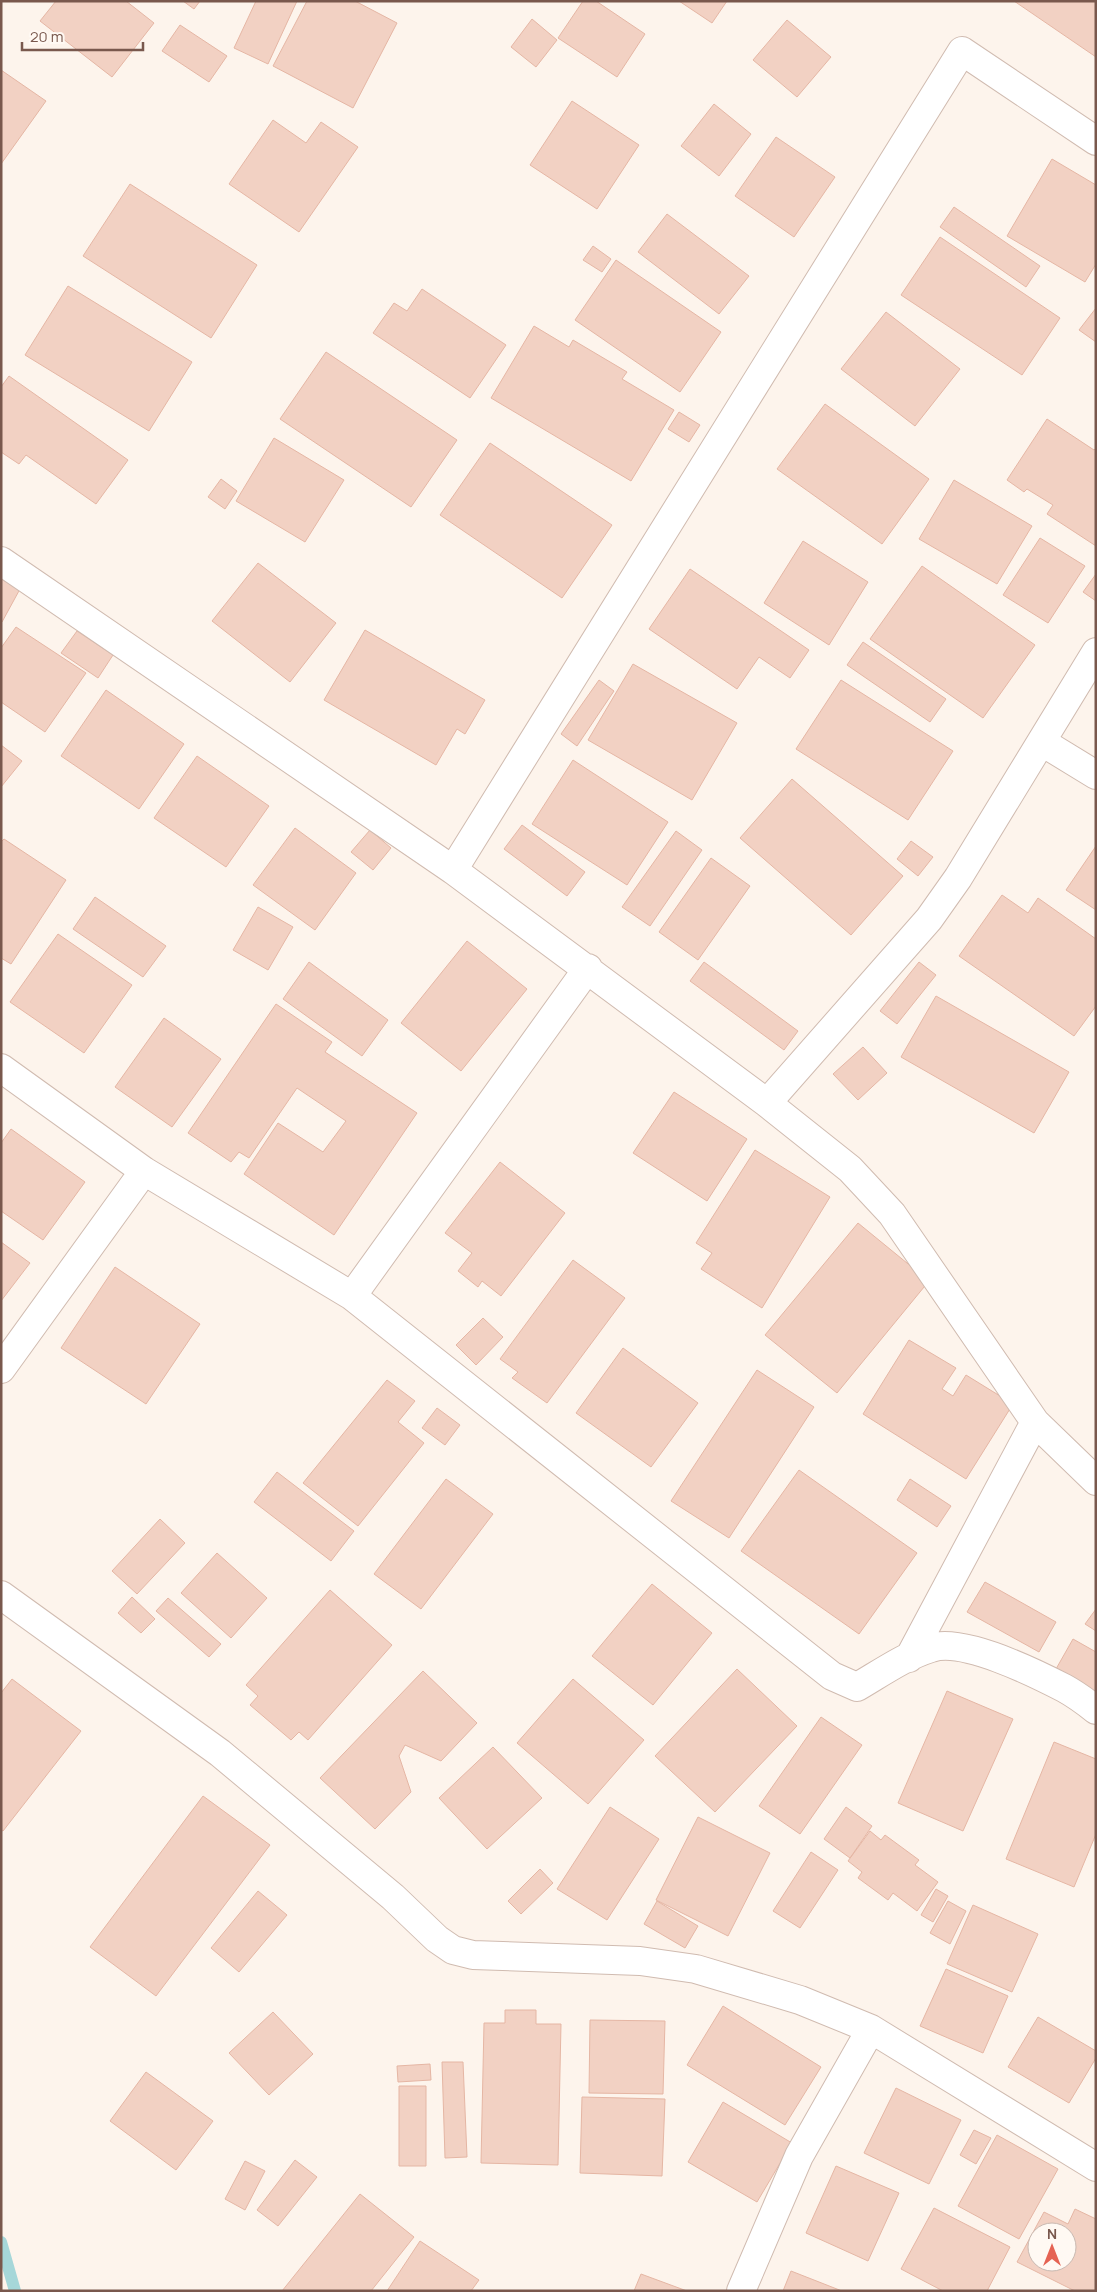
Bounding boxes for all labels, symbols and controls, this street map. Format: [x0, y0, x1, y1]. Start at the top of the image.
scale bar [22, 20, 144, 52]
text: 20 m [30, 26, 63, 47]
north arrow [1027, 2222, 1077, 2272]
text: N [1047, 2224, 1057, 2243]

